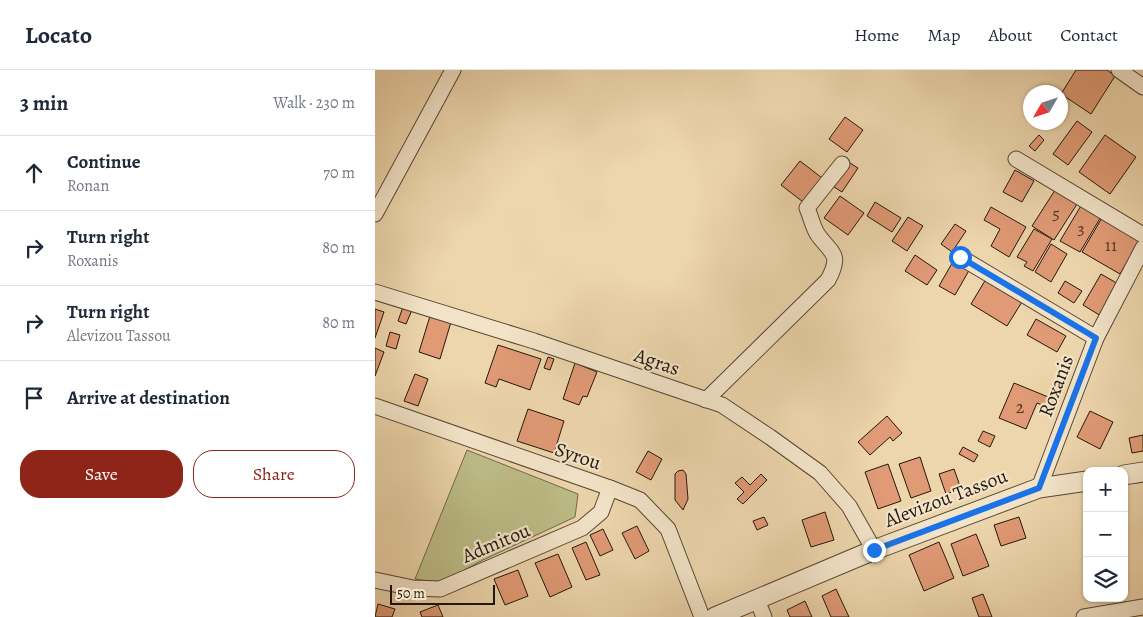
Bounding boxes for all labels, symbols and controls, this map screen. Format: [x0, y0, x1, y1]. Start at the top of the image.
text: Locato [25, 19, 92, 51]
text: Home [854, 23, 899, 47]
text: Map [927, 23, 960, 47]
text: About [988, 23, 1032, 47]
text: Contact [1060, 23, 1118, 47]
north arrow [1023, 85, 1068, 130]
text: 3 min [20, 89, 68, 117]
text: Walk · 230 m [273, 92, 355, 114]
text: Continue [67, 149, 141, 175]
icon: ahead [20, 159, 48, 187]
text: 70 m [323, 162, 355, 184]
text: Ronan [67, 175, 109, 197]
house number: 5 [1052, 201, 1060, 225]
house number: 3 [1077, 216, 1085, 240]
text: Turn right [67, 224, 149, 250]
house number: 11 [1105, 233, 1117, 257]
icon: right [20, 234, 48, 262]
text: 80 m [322, 237, 355, 259]
route start [949, 246, 972, 269]
text: Roxanis [67, 250, 118, 272]
text: Turn right [67, 299, 149, 325]
icon: right [20, 309, 48, 337]
text: 80 m [322, 312, 355, 334]
text: Alevizou Tassou [67, 325, 171, 347]
street label: Agras [630, 341, 683, 382]
street label: Roxanis [1032, 351, 1080, 421]
icon: arrive [20, 384, 48, 412]
text: Arrive at destination [67, 385, 230, 411]
house number: 2 [1016, 395, 1025, 419]
street label: Syrou [551, 436, 605, 477]
button: Save [20, 450, 183, 498]
button: Share [193, 450, 355, 498]
street label: Alevizou Tassou [880, 462, 1012, 534]
map controls [1083, 467, 1128, 602]
button: + [1083, 467, 1128, 512]
button: − [1083, 512, 1128, 557]
street label: Admitou [457, 516, 534, 570]
route end [863, 539, 886, 562]
button: layers [1083, 557, 1128, 602]
scale bar [390, 582, 495, 605]
text: 50 m [397, 584, 425, 603]

